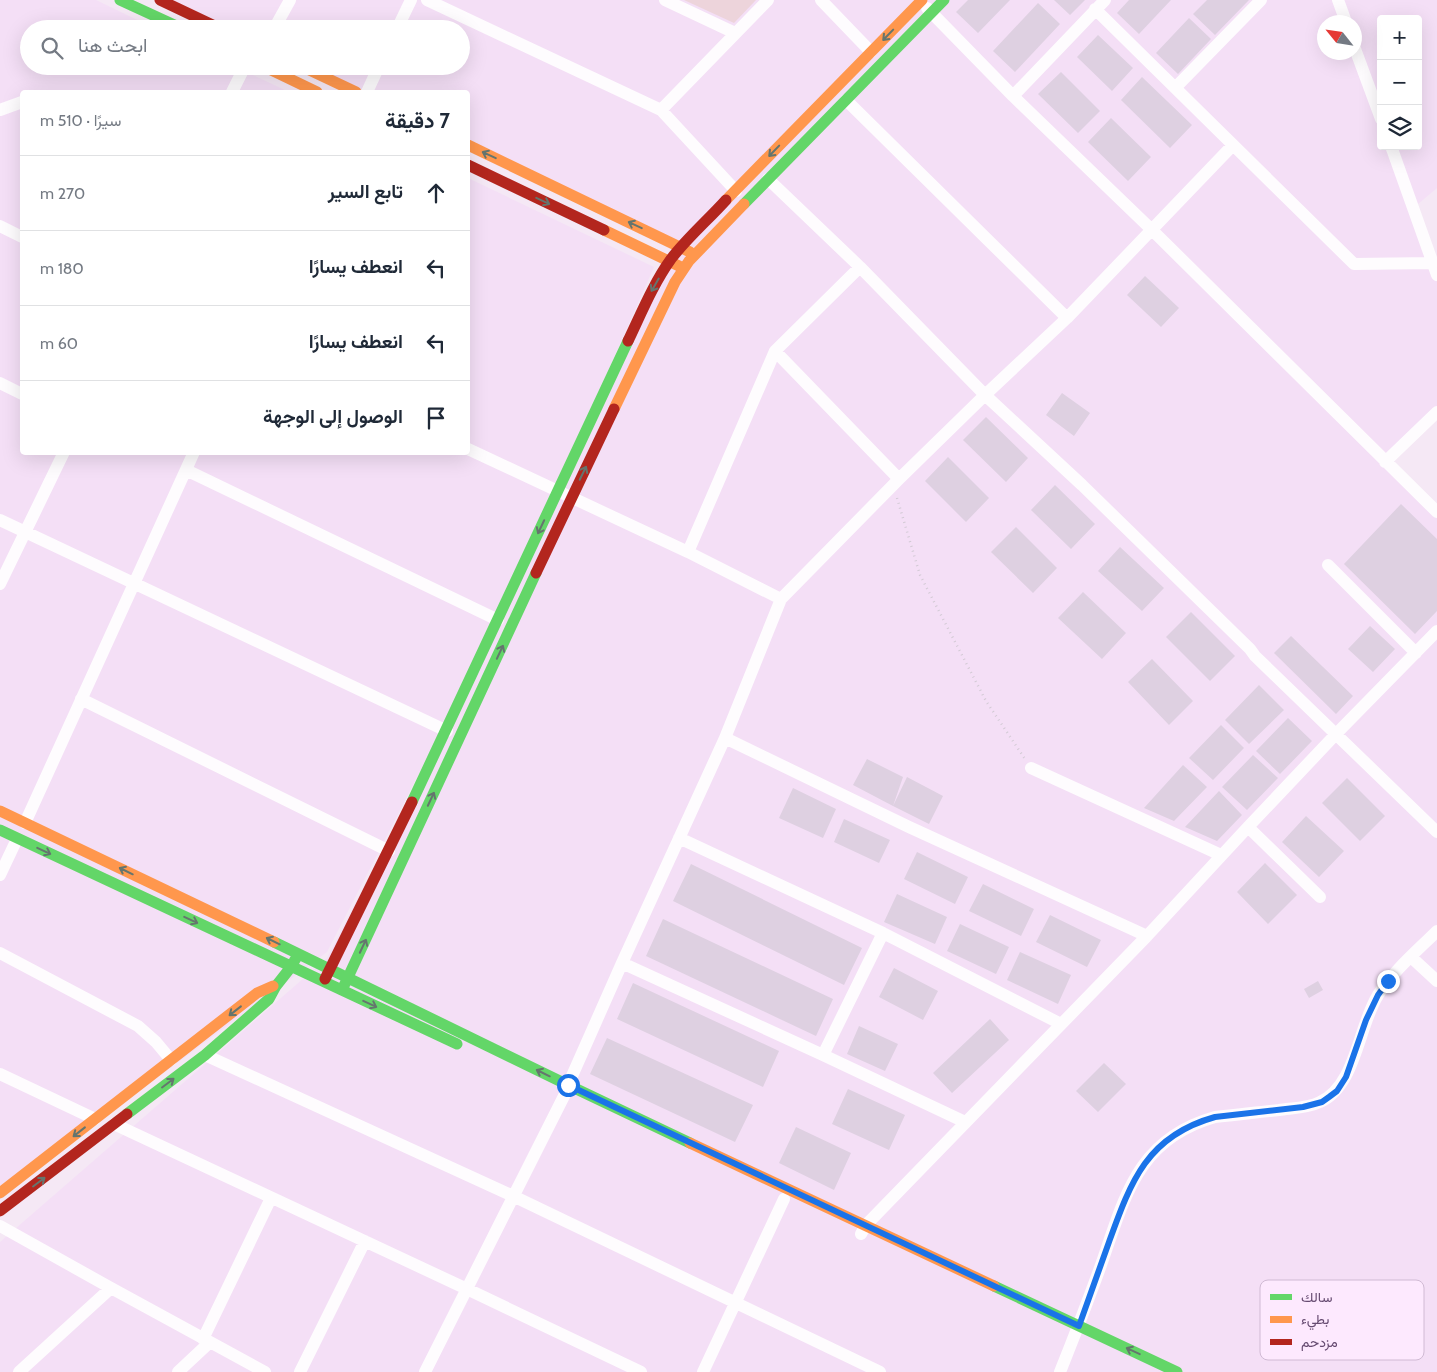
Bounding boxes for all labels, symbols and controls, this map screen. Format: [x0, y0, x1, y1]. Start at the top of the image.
north arrow [1317, 15, 1362, 60]
map controls [1377, 15, 1422, 150]
button: + [1377, 15, 1422, 60]
search box [20, 20, 470, 75]
one-way arrow [882, 29, 894, 41]
icon: search [38, 34, 66, 62]
text: ابحث هنا [78, 34, 147, 57]
button: − [1377, 60, 1422, 105]
button: layers [1377, 105, 1422, 150]
text: 7 دقيقة [385, 108, 450, 133]
text: سيرًا · 510 m [40, 111, 121, 130]
one-way arrow [769, 145, 781, 157]
one-way arrow [482, 150, 497, 160]
icon: ahead [422, 179, 450, 207]
text: تابع السير [328, 180, 403, 203]
text: 270 m [40, 184, 85, 203]
one-way arrow [535, 197, 550, 206]
one-way arrow [628, 220, 643, 229]
icon: left [422, 254, 450, 282]
text: انعطف يسارًا [309, 255, 403, 278]
text: 180 m [40, 259, 84, 278]
one-way arrow [650, 278, 660, 292]
icon: left [422, 329, 450, 357]
text: انعطف يسارًا [309, 330, 403, 353]
text: 60 m [40, 334, 78, 353]
icon: arrive [422, 404, 450, 432]
text: الوصول إلى الوجهة [263, 405, 403, 428]
one-way arrow [578, 465, 588, 480]
one-way arrow [535, 519, 545, 534]
one-way arrow [495, 644, 505, 659]
one-way arrow [427, 792, 436, 807]
one-way arrow [36, 847, 51, 857]
one-way arrow [119, 866, 134, 876]
one-way arrow [183, 916, 198, 925]
one-way arrow [265, 936, 280, 946]
one-way arrow [358, 939, 368, 954]
route end [1377, 970, 1400, 993]
one-way arrow [362, 999, 377, 1009]
one-way arrow [229, 1005, 242, 1016]
one-way arrow [536, 1068, 551, 1077]
route start [557, 1074, 580, 1097]
one-way arrow [161, 1078, 175, 1088]
one-way arrow [73, 1126, 86, 1137]
one-way arrow [32, 1176, 45, 1187]
legend [1260, 1280, 1424, 1360]
text: سالك [1301, 1288, 1332, 1306]
text: بطيء [1301, 1310, 1329, 1331]
text: مزدحم [1301, 1333, 1338, 1351]
one-way arrow [1126, 1346, 1141, 1355]

